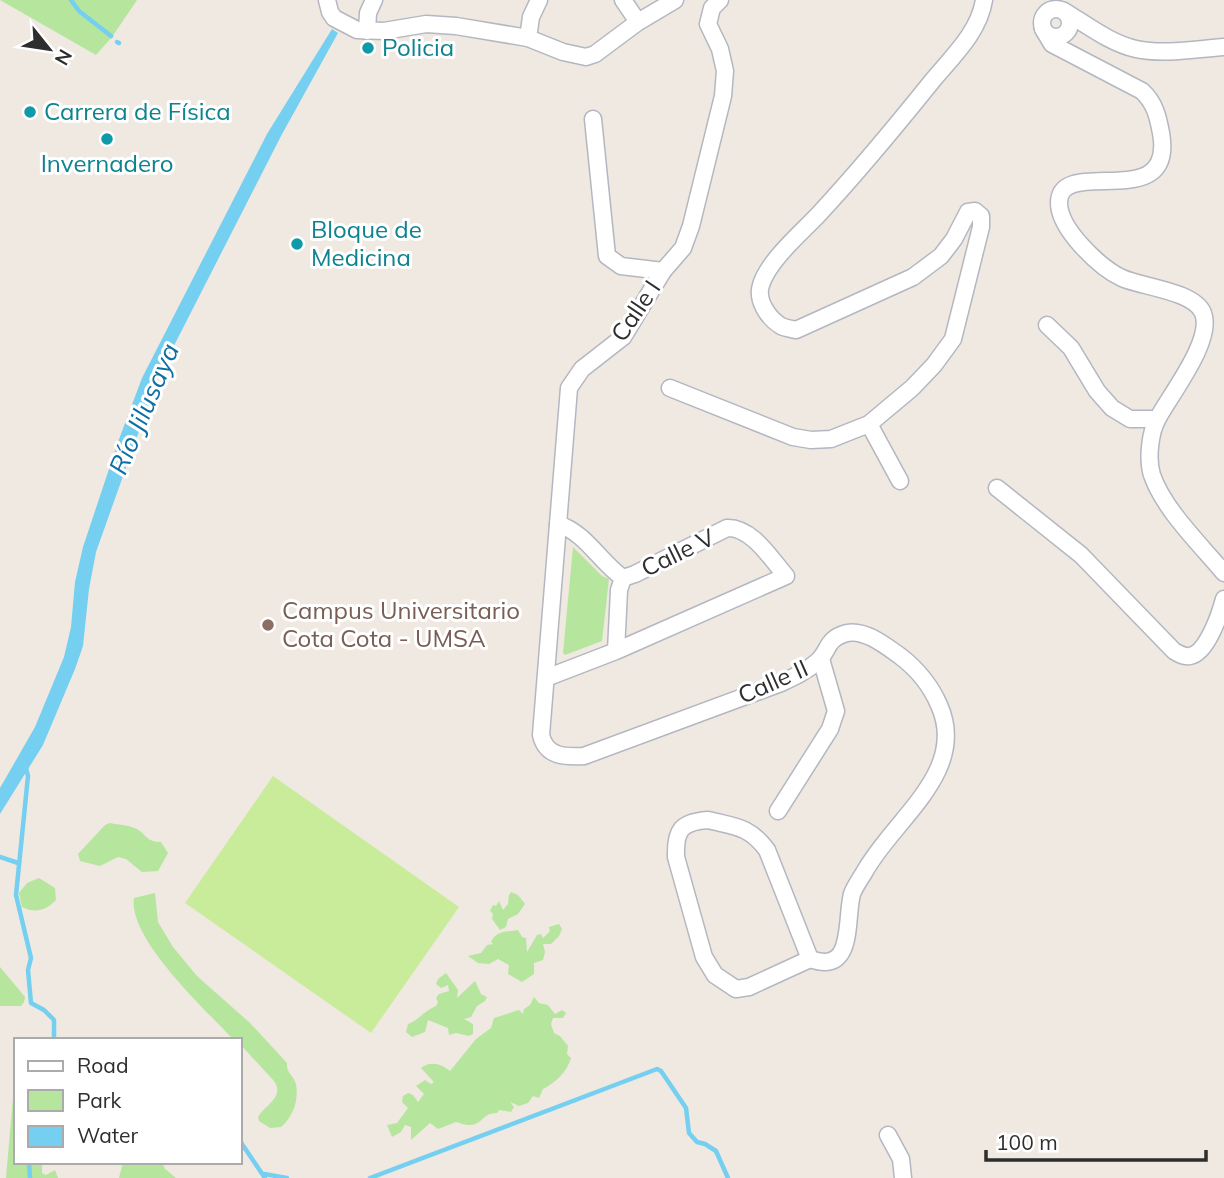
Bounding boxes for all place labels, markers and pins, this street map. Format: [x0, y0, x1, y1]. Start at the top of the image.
place label: Policia [382, 32, 454, 62]
marker: Policia [360, 40, 376, 56]
place label: Carrera de Física [44, 96, 231, 126]
marker: Carrera de Física [22, 104, 38, 120]
marker: Invernadero [99, 131, 115, 147]
place label: Invernadero [41, 148, 173, 178]
place label: Bloque de Medicina [311, 214, 422, 272]
marker: Bloque de Medicina [289, 236, 305, 252]
place label: Campus Universitario Cota Cota - UMSA [282, 595, 520, 653]
marker: Campus Universitario Cota Cota - UMSA [260, 617, 276, 633]

